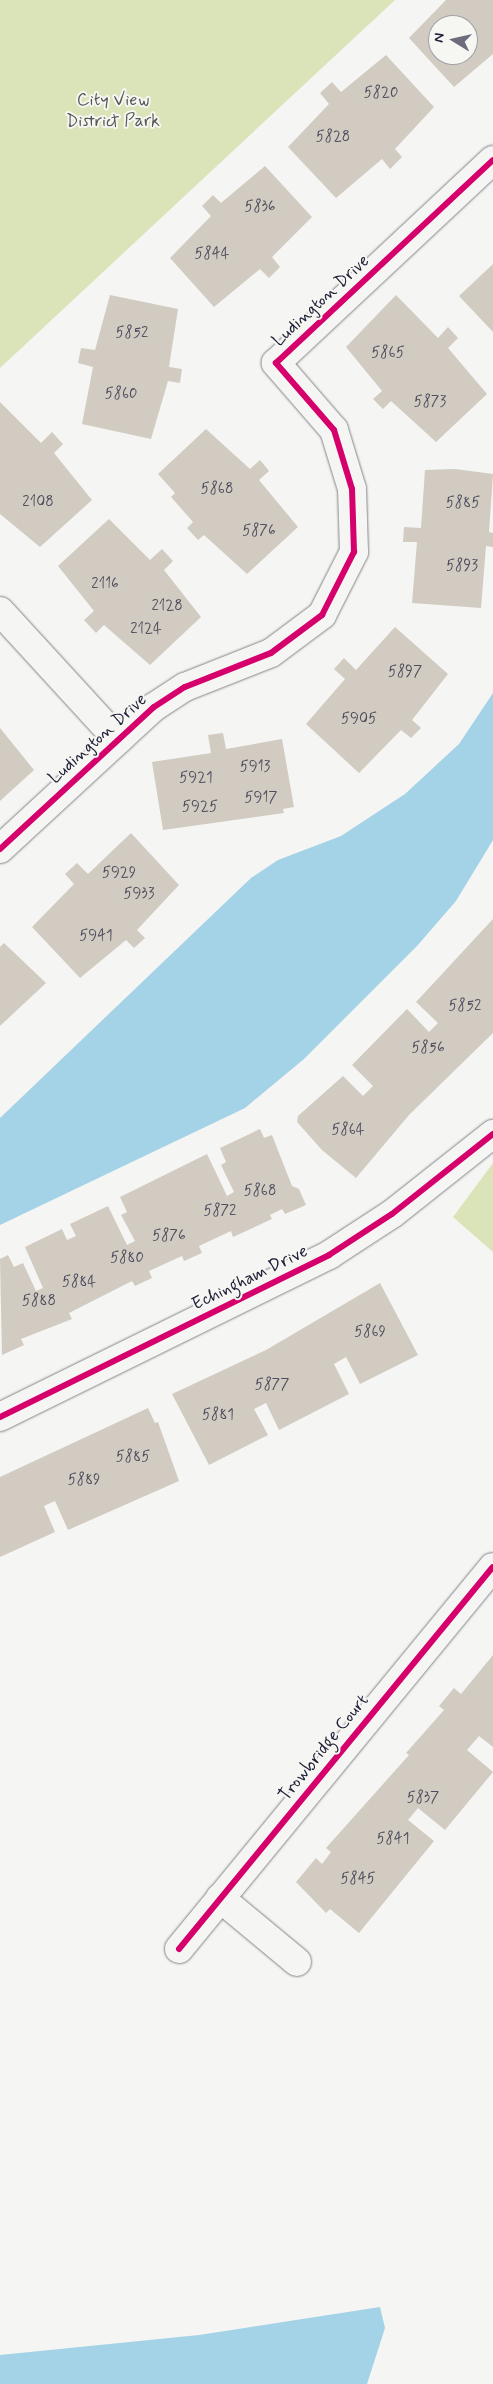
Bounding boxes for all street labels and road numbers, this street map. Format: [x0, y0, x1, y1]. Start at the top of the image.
street label: Ludington Drive [268, 250, 374, 352]
street label: Ludington Drive [44, 689, 152, 789]
street label: Echingham Drive [189, 1241, 311, 1315]
street label: Trowbridge Court [274, 1689, 374, 1807]

